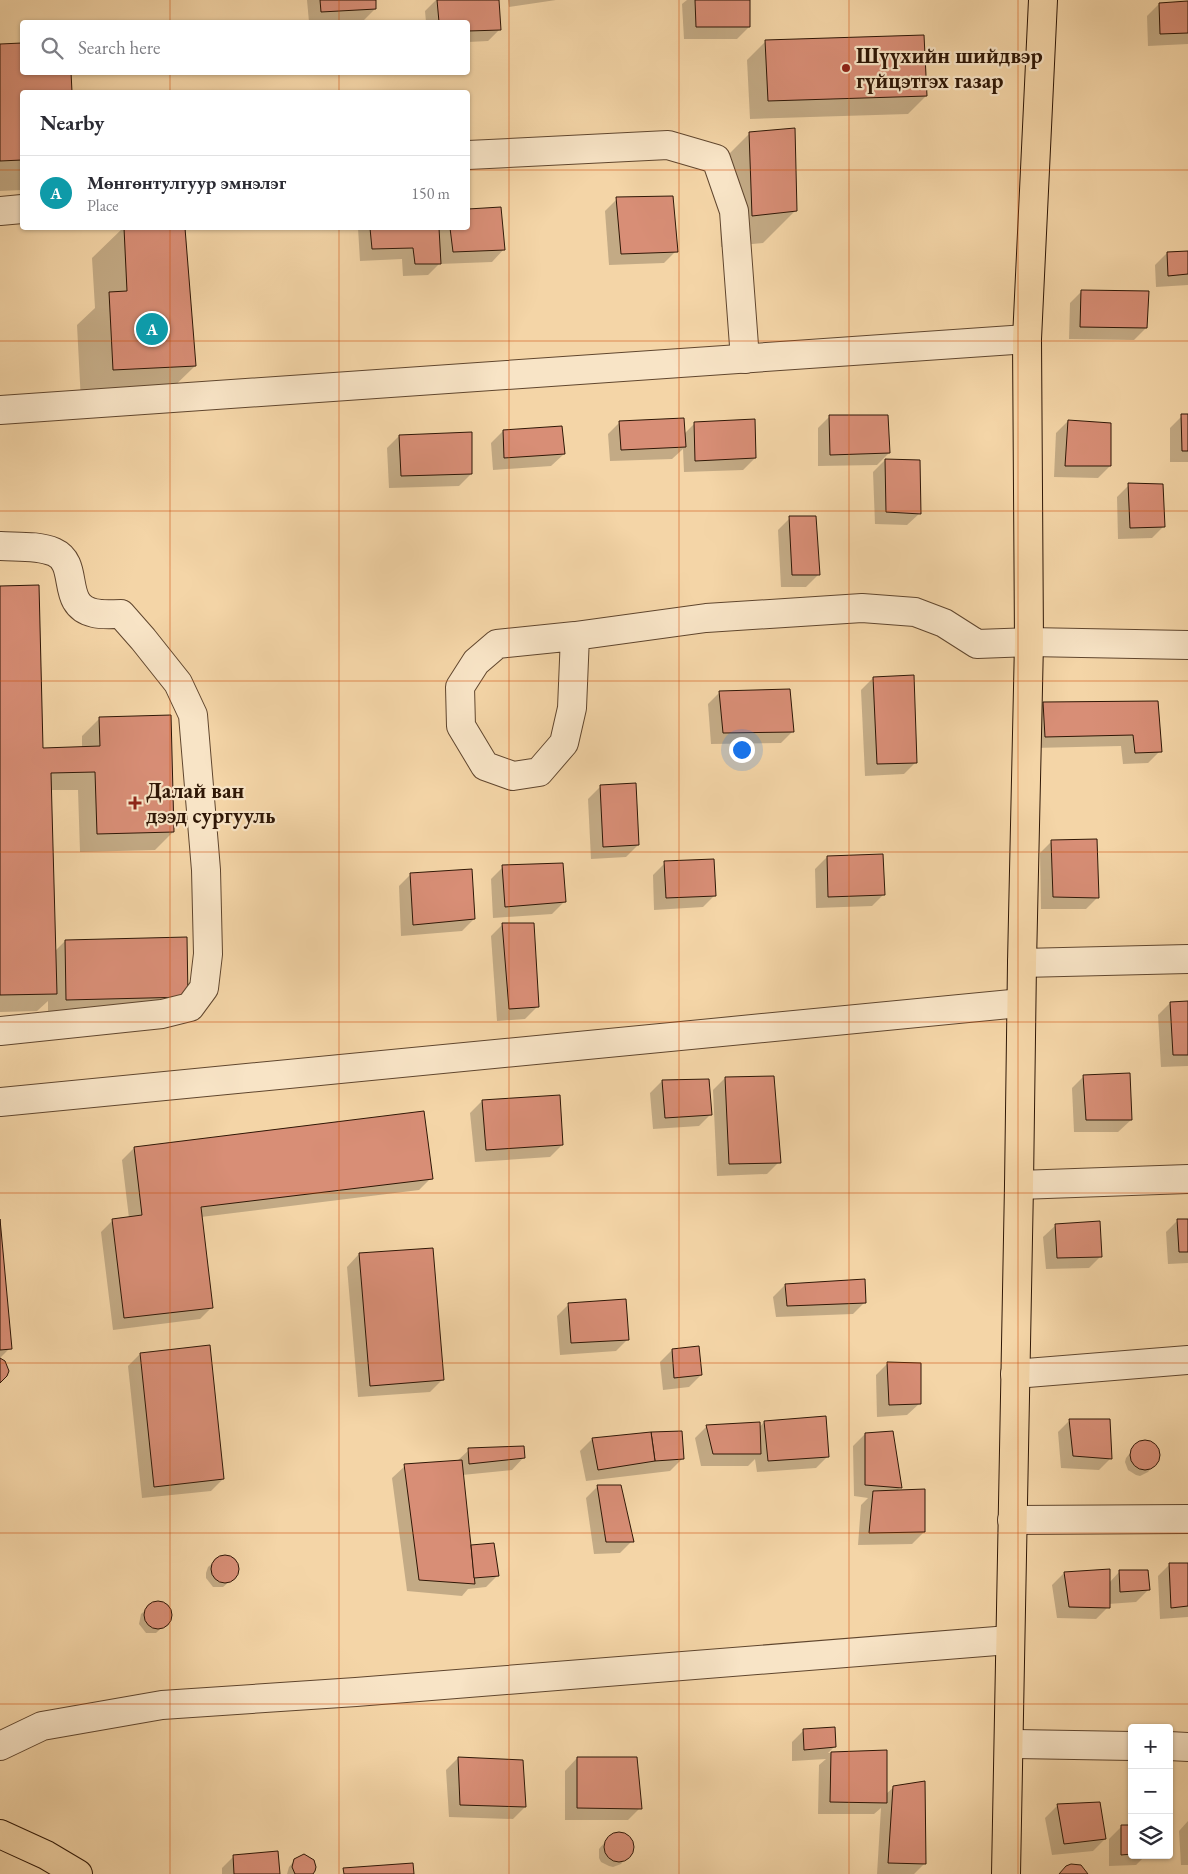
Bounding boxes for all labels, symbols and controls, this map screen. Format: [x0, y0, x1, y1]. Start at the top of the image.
search box [20, 20, 470, 75]
icon: search [38, 34, 66, 62]
text: Search here [78, 35, 160, 60]
place label: Шүүхийн шийдвэр гүйцэтгэх газар [856, 41, 1043, 95]
marker: Шүүхийн шийдвэр гүйцэтгэх газар [840, 62, 852, 74]
text: Nearby [40, 109, 104, 136]
text: Мөнгөнтулгуур эмнэлэг [87, 170, 286, 195]
text: A [50, 183, 62, 204]
text: 150 m [411, 183, 450, 204]
text: Place [87, 195, 119, 216]
pin: A [136, 310, 168, 348]
your location [729, 737, 755, 763]
place label: Далай ван дээд сургууль [146, 776, 275, 830]
marker: Далай ван дээд сургууль [128, 796, 142, 810]
map controls [1128, 1724, 1173, 1859]
button: + [1128, 1724, 1173, 1769]
button: − [1128, 1769, 1173, 1814]
button: layers [1128, 1814, 1173, 1859]

